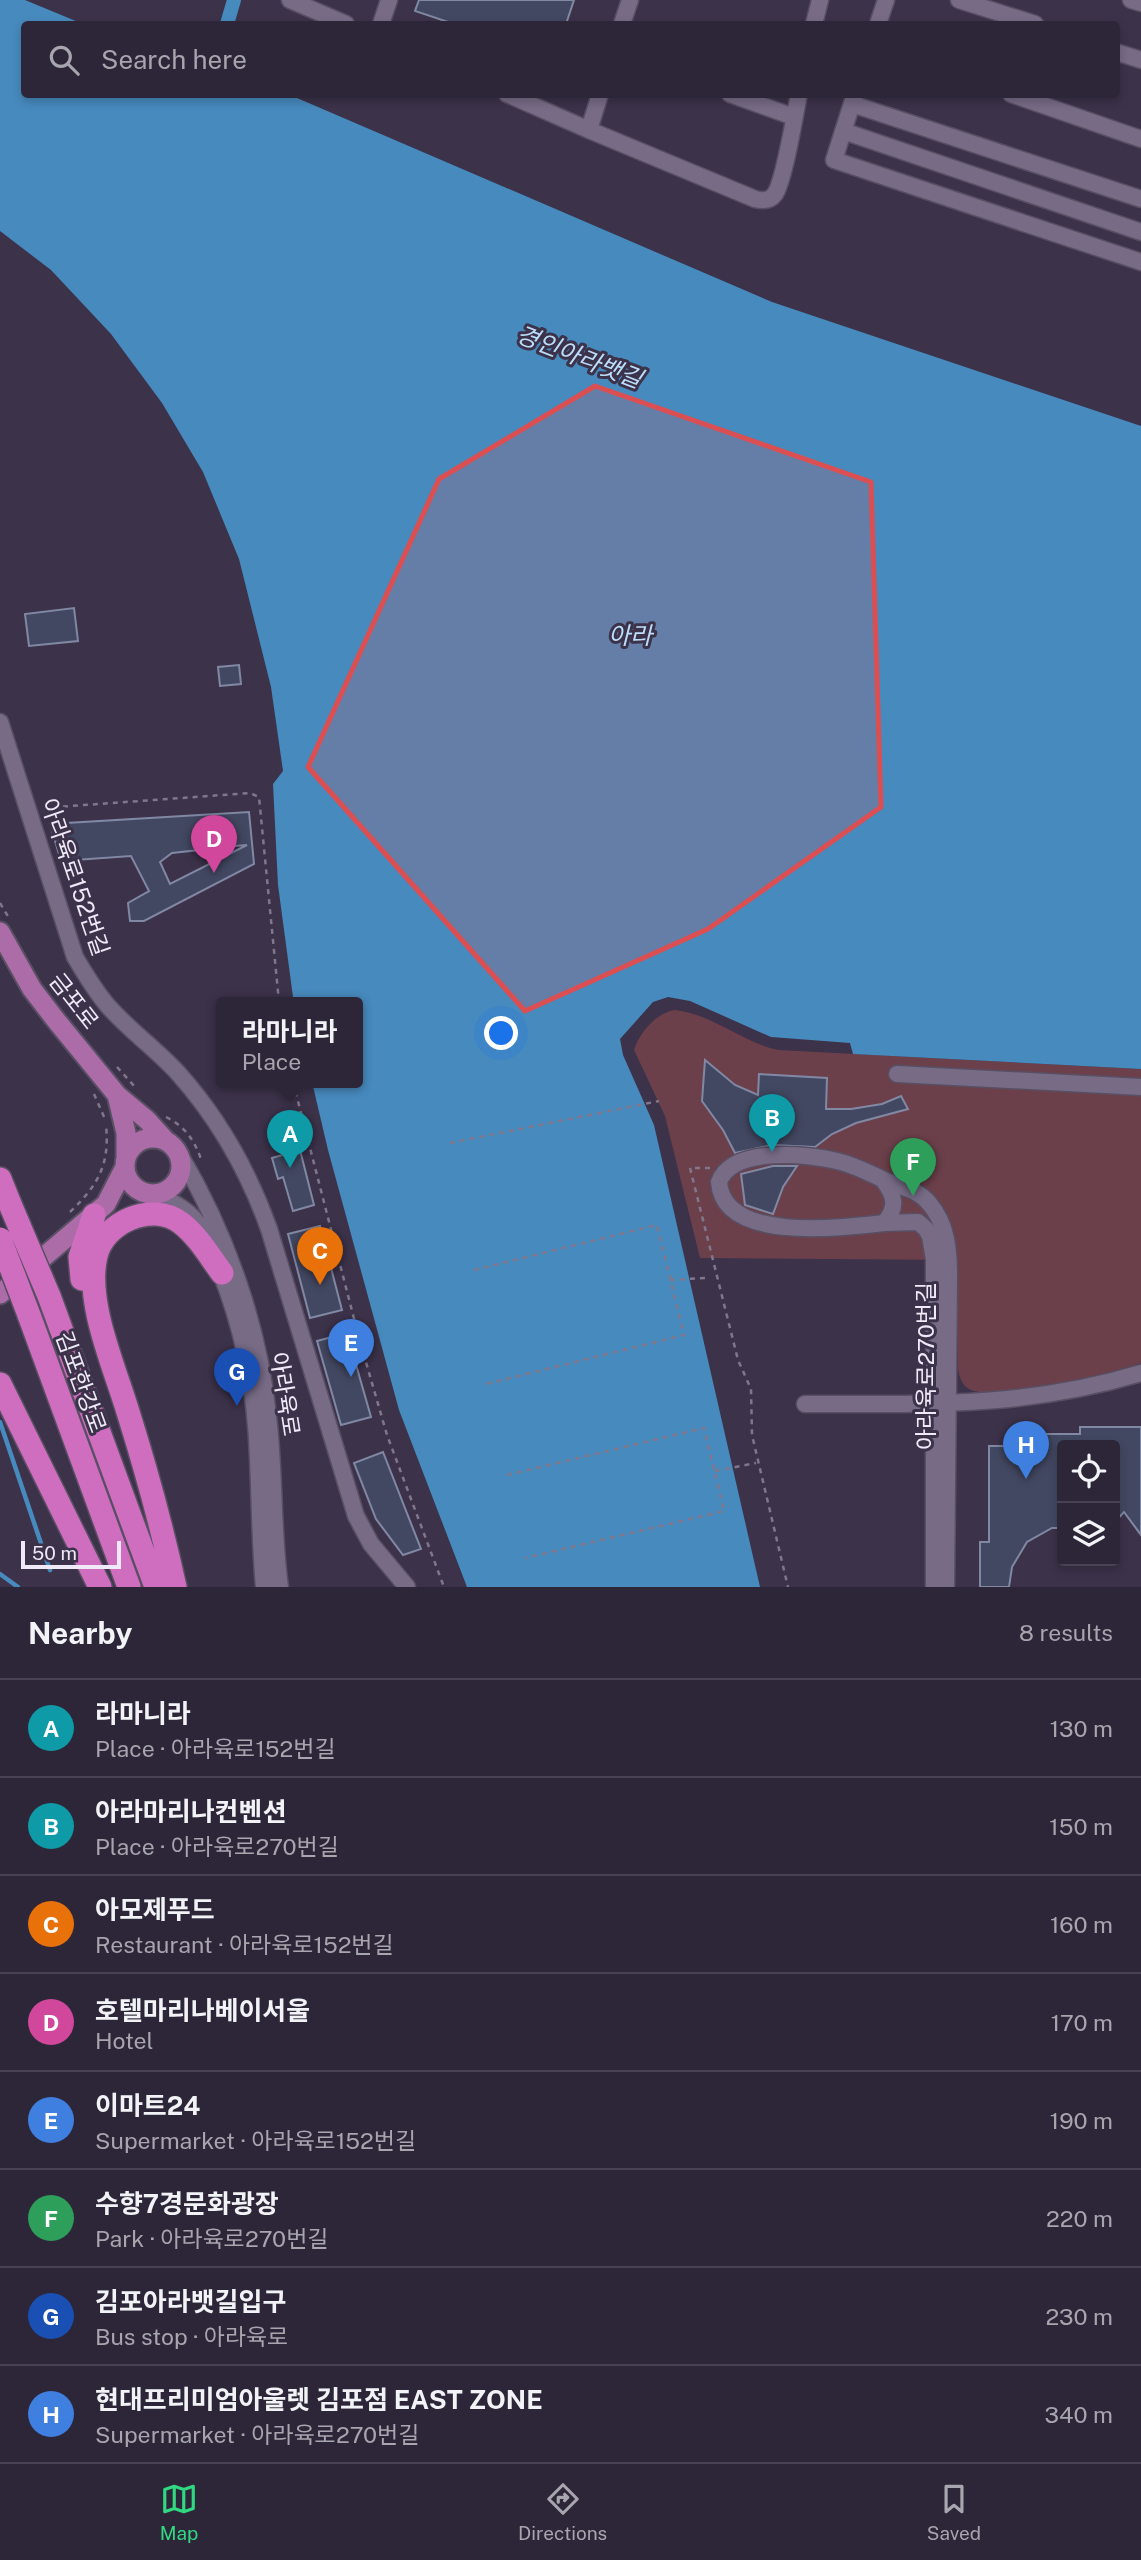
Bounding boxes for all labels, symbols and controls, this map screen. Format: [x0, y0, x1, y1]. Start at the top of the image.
search box [21, 21, 1120, 98]
icon: search [45, 41, 83, 79]
text: Search here [101, 44, 247, 75]
water label: 경인아라뱃길 [512, 319, 648, 394]
water label: 아라 [608, 621, 655, 649]
street label: 아라육로152번길 [36, 795, 115, 959]
pin: D [191, 815, 237, 873]
street label: 금포로 [44, 967, 105, 1034]
popup [216, 997, 363, 1088]
text: 라마니라 [242, 1016, 337, 1047]
your location [484, 1016, 518, 1050]
text: Place [242, 1048, 301, 1075]
pin: B [749, 1094, 795, 1152]
pin: A [267, 1110, 313, 1168]
pin: F [890, 1138, 936, 1196]
pin: C [297, 1227, 343, 1285]
street label: 아라육로270번길 [912, 1282, 939, 1450]
pin: E [328, 1319, 374, 1377]
street label: 김포한강로 [51, 1327, 112, 1436]
pin: G [214, 1348, 260, 1406]
street label: 아라육로 [266, 1350, 305, 1438]
pin: H [1003, 1421, 1049, 1479]
map controls [1057, 1440, 1120, 1566]
button: locate [1057, 1440, 1120, 1503]
button: layers [1057, 1503, 1120, 1566]
scale bar [21, 1538, 121, 1570]
text: 50 m [32, 1542, 77, 1564]
text: Nearby [28, 1615, 132, 1651]
text: 8 results [1019, 1619, 1113, 1646]
text: 라마니라 [95, 1698, 191, 1729]
text: A [43, 1715, 59, 1742]
text: 130 m [1050, 1715, 1113, 1742]
text: Place · 아라육로152번길 [95, 1735, 336, 1762]
text: 아라마리나컨벤션 [95, 1796, 286, 1827]
text: B [43, 1813, 59, 1840]
text: 150 m [1049, 1813, 1113, 1840]
text: Place · 아라육로270번길 [95, 1833, 339, 1860]
text: 아모제푸드 [95, 1894, 215, 1925]
text: C [43, 1911, 59, 1938]
text: 160 m [1050, 1911, 1113, 1938]
text: Restaurant · 아라육로152번길 [95, 1931, 394, 1958]
text: 호텔마리나베이서울 [95, 1995, 310, 2026]
text: D [43, 2009, 59, 2036]
text: 170 m [1051, 2009, 1113, 2036]
text: Hotel [95, 2027, 154, 2054]
text: 이마트24 [95, 2090, 200, 2121]
text: E [44, 2107, 58, 2134]
text: 190 m [1050, 2107, 1113, 2134]
text: Supermarket · 아라육로152번길 [95, 2127, 416, 2154]
text: 수향7경문화광장 [95, 2188, 279, 2219]
text: F [44, 2205, 58, 2232]
text: 220 m [1046, 2205, 1113, 2232]
text: Park · 아라육로270번길 [95, 2225, 328, 2252]
text: 김포아라뱃길입구 [95, 2286, 286, 2317]
text: G [42, 2303, 60, 2330]
text: 230 m [1045, 2303, 1113, 2330]
text: Bus stop · 아라육로 [95, 2323, 288, 2350]
text: 현대프리미엄아울렛 김포점 EAST ZONE [95, 2384, 543, 2415]
text: H [42, 2401, 60, 2428]
text: 340 m [1045, 2401, 1113, 2428]
text: Supermarket · 아라육로270번길 [95, 2421, 419, 2448]
tab: Map [160, 2480, 198, 2544]
tab: Directions [518, 2480, 607, 2544]
tab: Saved [927, 2480, 981, 2544]

